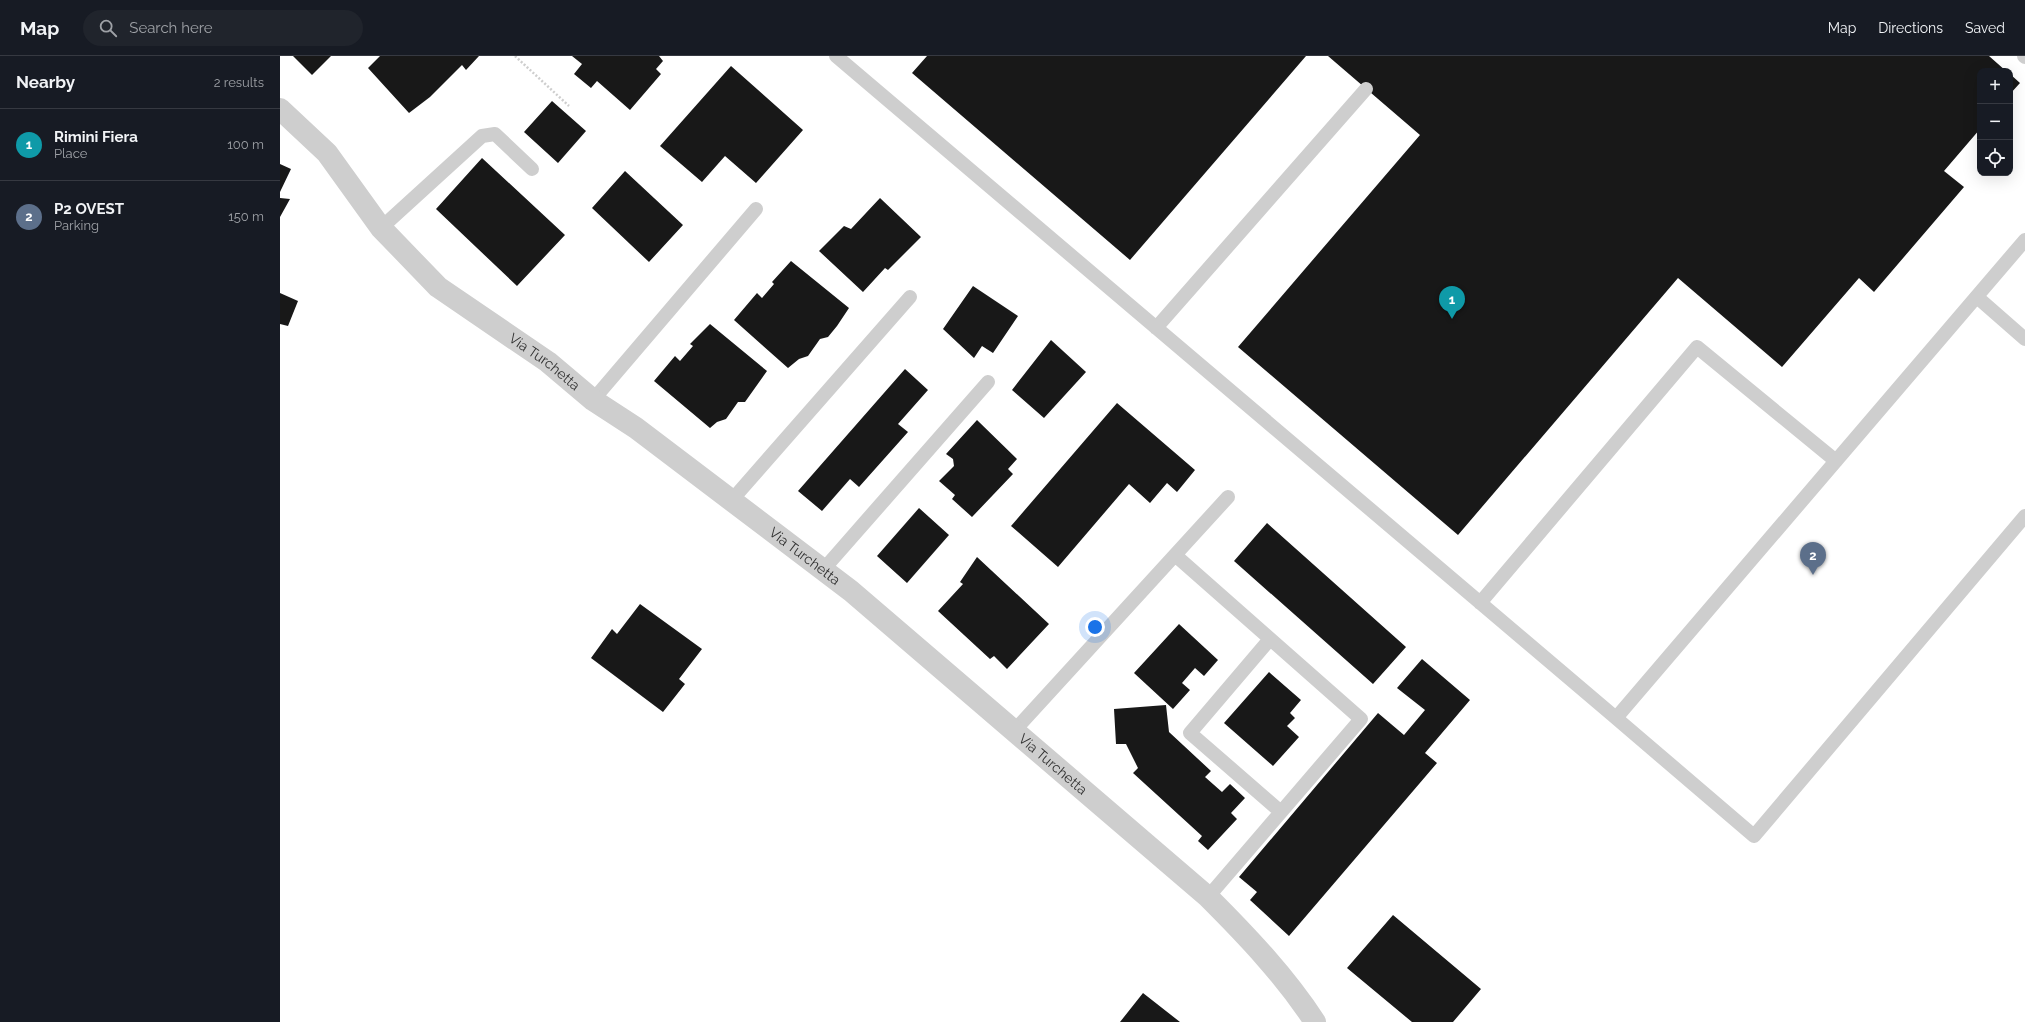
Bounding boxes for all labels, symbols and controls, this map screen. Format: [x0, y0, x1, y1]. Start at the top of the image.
search box [83, 10, 363, 46]
text: Map [20, 17, 59, 39]
icon: search [97, 17, 119, 39]
text: Search here [129, 19, 213, 37]
text: Map [1828, 20, 1856, 36]
text: Directions [1878, 20, 1943, 36]
text: Saved [1965, 20, 2005, 36]
map controls [1977, 68, 2013, 176]
button: + [1977, 68, 2013, 104]
text: Nearby [16, 72, 75, 92]
text: 2 results [214, 75, 264, 90]
button: − [1977, 104, 2013, 140]
text: Rimini Fiera [54, 128, 138, 146]
text: 1 [26, 137, 32, 152]
text: 100 m [227, 137, 264, 152]
button: locate [1977, 140, 2013, 176]
text: Place [54, 146, 87, 161]
text: P2 OVEST [54, 200, 124, 218]
text: 2 [25, 209, 33, 224]
text: 150 m [228, 209, 264, 224]
text: Parking [54, 218, 99, 233]
pin: 1 [1439, 286, 1465, 319]
street label: Via Turchetta [506, 330, 583, 394]
street label: Via Turchetta [766, 524, 843, 588]
pin: 2 [1800, 542, 1826, 575]
your location [1085, 617, 1105, 637]
street label: Via Turchetta [1016, 730, 1090, 798]

